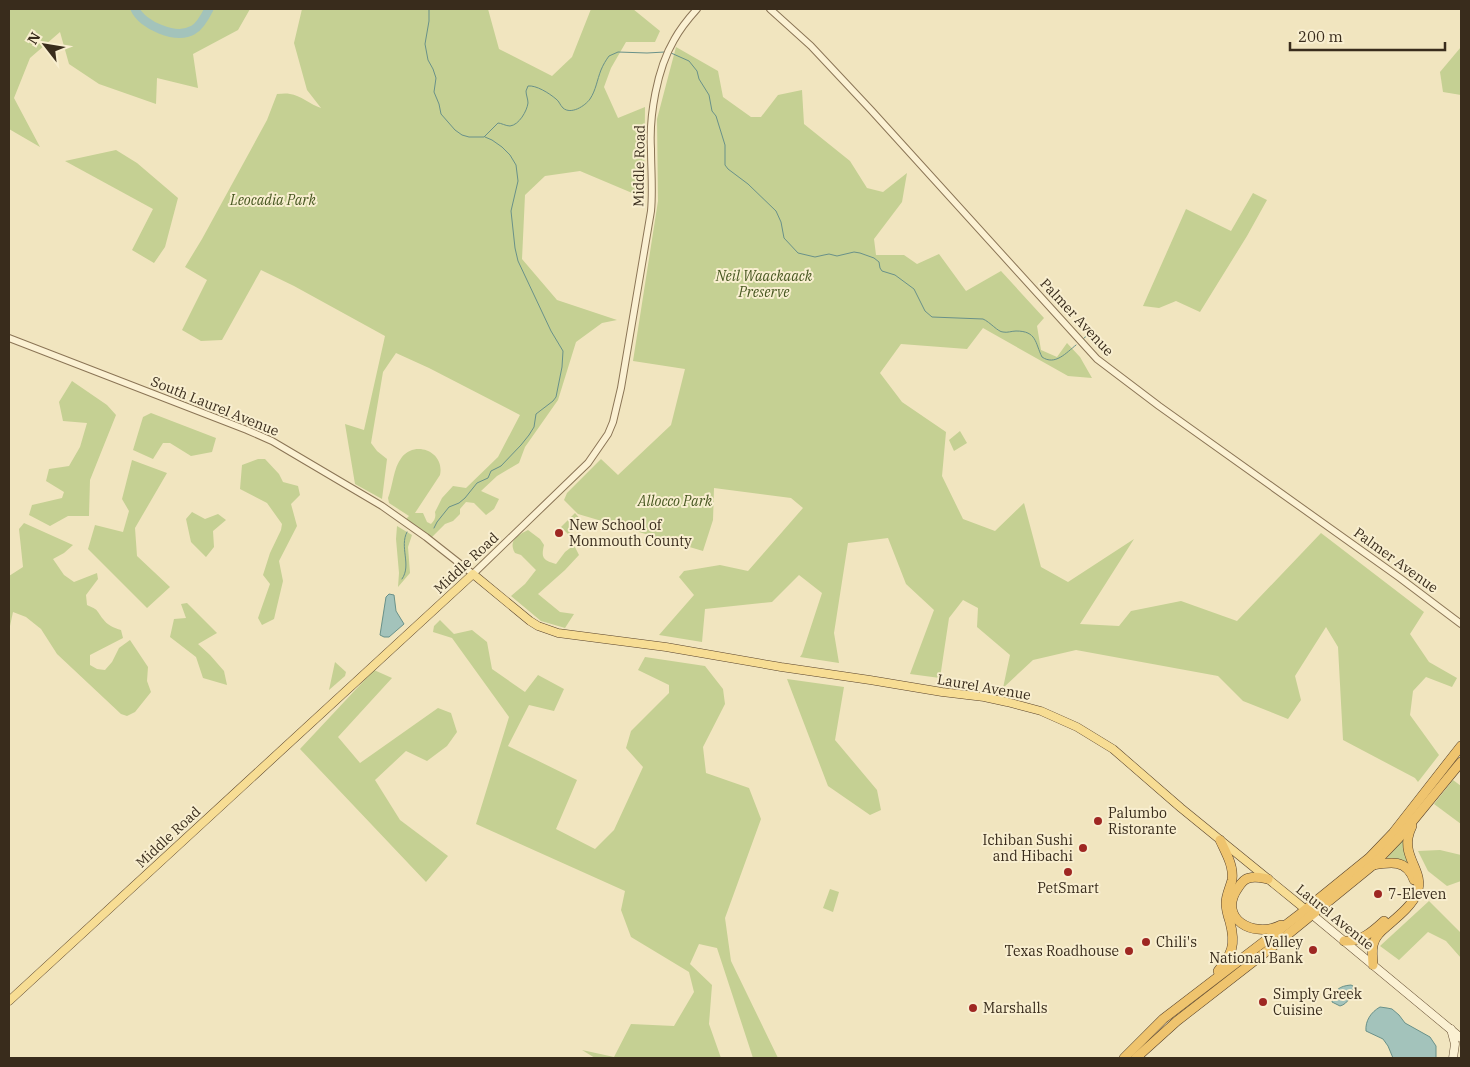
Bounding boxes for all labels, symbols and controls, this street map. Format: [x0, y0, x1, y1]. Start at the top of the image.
north arrow [20, 20, 70, 70]
scale bar [1290, 20, 1445, 52]
text: 200 m [1298, 27, 1343, 46]
text: N [23, 29, 44, 48]
street label: Middle Road [629, 124, 649, 207]
park label: Leocadia Park [229, 191, 316, 209]
park label: Neil Waackaack Preserve [715, 267, 813, 301]
street label: Palmer Avenue [1036, 274, 1118, 360]
street label: South Laurel Avenue [148, 372, 282, 440]
park label: Allocco Park [637, 492, 713, 510]
place label: New School of Monmouth County [569, 516, 692, 550]
street label: Palmer Avenue [1350, 523, 1442, 597]
marker: New School of Monmouth County [553, 527, 565, 539]
street label: Middle Road [430, 528, 502, 598]
street label: Laurel Avenue [936, 670, 1032, 704]
street label: Middle Road [132, 802, 204, 872]
place label: Palumbo Ristorante [1108, 804, 1177, 838]
marker: Palumbo Ristorante [1092, 815, 1104, 827]
place label: Ichiban Sushi and Hibachi [983, 831, 1073, 865]
marker: Ichiban Sushi and Hibachi [1077, 842, 1089, 854]
marker: PetSmart [1062, 866, 1074, 878]
place label: PetSmart [1037, 879, 1099, 897]
street label: Laurel Avenue [1292, 880, 1378, 954]
place label: 7-Eleven [1388, 885, 1446, 903]
marker: 7-Eleven [1372, 888, 1384, 900]
place label: Chili's [1156, 933, 1197, 951]
place label: Valley National Bank [1209, 933, 1304, 967]
marker: Chili's [1140, 936, 1152, 948]
place label: Texas Roadhouse [1005, 942, 1119, 960]
marker: Valley National Bank [1307, 944, 1319, 956]
marker: Texas Roadhouse [1123, 945, 1135, 957]
place label: Simply Greek Cuisine [1273, 985, 1363, 1019]
marker: Simply Greek Cuisine [1257, 996, 1269, 1008]
place label: Marshalls [983, 999, 1048, 1017]
marker: Marshalls [967, 1002, 979, 1014]

